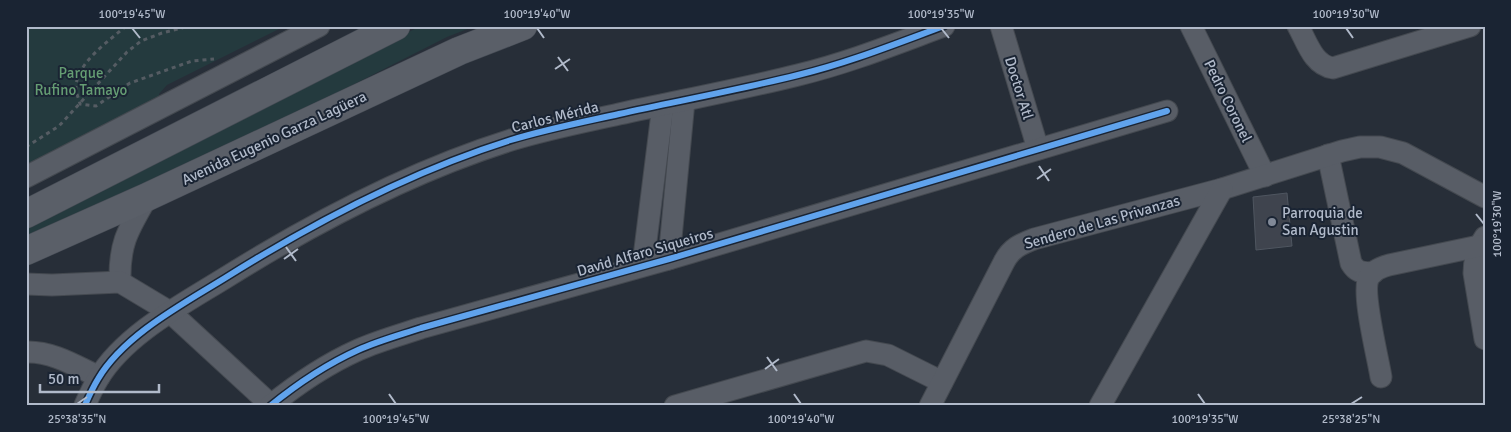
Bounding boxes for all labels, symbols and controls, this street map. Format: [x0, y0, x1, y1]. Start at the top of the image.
text: 100°19'45"W [98, 7, 166, 22]
text: 100°19'40"W [503, 7, 571, 22]
text: 100°19'35"W [907, 7, 975, 22]
text: 100°19'30"W [1312, 7, 1380, 22]
street label: Doctor Atl [1001, 54, 1037, 122]
street label: Pedro Coronel [1200, 57, 1256, 145]
park label: Parque Rufino Tamayo [35, 64, 128, 99]
street label: Avenida Eugenio Garza Lagüera [179, 87, 369, 189]
street label: Carlos Mérida [510, 97, 600, 137]
text: 100°19'30"W [1490, 190, 1505, 258]
street label: Sendero de Las Privanzas [1022, 191, 1182, 253]
place label: Parroquia de San Agustin [1282, 204, 1363, 239]
marker: Parroquia de San Agustin [1266, 216, 1278, 228]
street label: David Alfaro Siqueiros [575, 224, 716, 280]
scale bar [40, 362, 159, 394]
text: 50 m [48, 370, 79, 388]
text: 25°38'35"N [48, 412, 106, 427]
text: 100°19'45"W [362, 412, 430, 427]
text: 100°19'40"W [767, 412, 835, 427]
text: 100°19'35"W [1171, 412, 1239, 427]
text: 25°38'25"N [1322, 412, 1380, 427]

